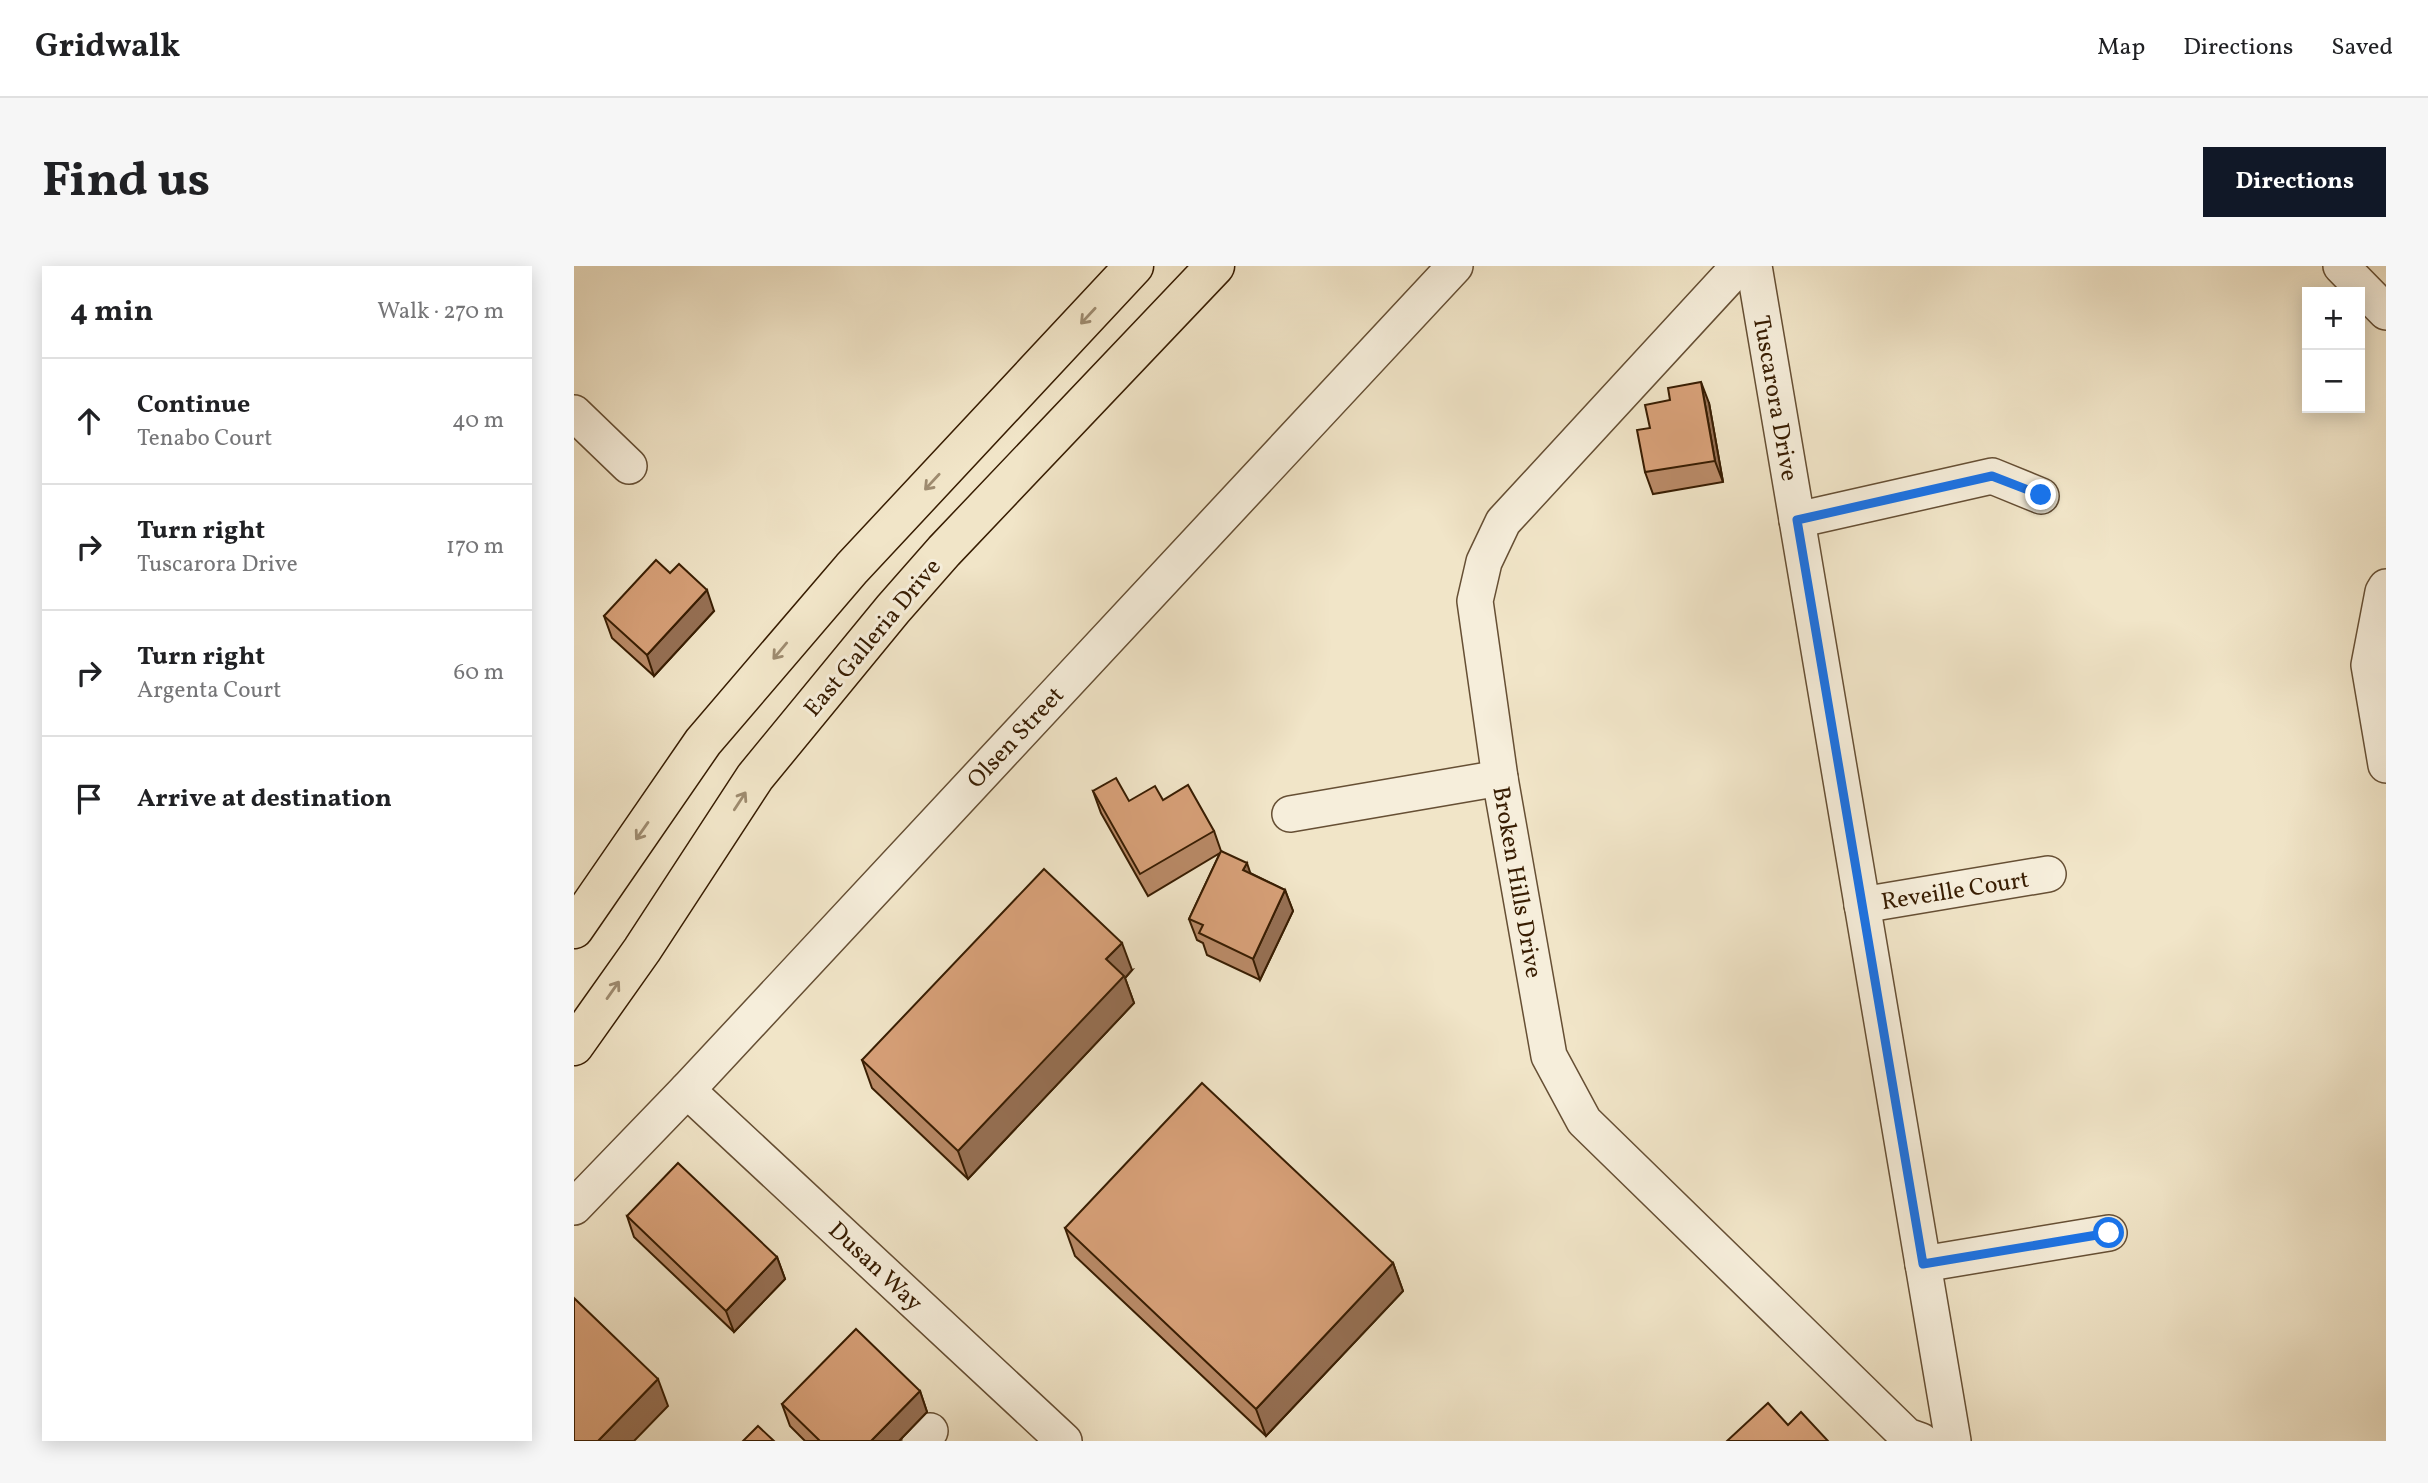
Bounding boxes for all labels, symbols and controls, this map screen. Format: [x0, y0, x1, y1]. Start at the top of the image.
text: Gridwalk [35, 25, 180, 71]
text: Map [2097, 31, 2145, 65]
text: Directions [2183, 31, 2293, 65]
text: Saved [2331, 31, 2393, 65]
button: Directions [2203, 147, 2386, 217]
text: Find us [42, 148, 210, 217]
map controls [2302, 287, 2365, 413]
button: + [2302, 287, 2365, 350]
text: 4 min [70, 291, 154, 333]
text: Walk · 270 m [377, 296, 504, 328]
one-way arrow [1080, 307, 1096, 325]
street label: Tuscarora Drive [1743, 313, 1805, 484]
button: − [2302, 350, 2365, 413]
text: Continue [137, 387, 250, 423]
icon: ahead [70, 402, 108, 440]
text: 40 m [452, 405, 504, 437]
text: Tenabo Court [137, 423, 272, 455]
one-way arrow [924, 473, 941, 490]
route end [2025, 479, 2056, 510]
text: Turn right [137, 513, 265, 549]
icon: right [70, 528, 108, 566]
text: 170 m [446, 531, 504, 563]
text: Tuscarora Drive [137, 549, 298, 581]
street label: East Galleria Drive [797, 552, 950, 725]
text: Turn right [137, 639, 265, 675]
one-way arrow [772, 642, 788, 660]
icon: right [70, 654, 108, 692]
text: 60 m [454, 657, 504, 689]
text: Argenta Court [137, 675, 281, 707]
street label: Olsen Street [960, 680, 1073, 797]
icon: arrive [70, 780, 108, 818]
text: Arrive at destination [137, 781, 392, 817]
street label: Broken Hills Drive [1482, 784, 1550, 981]
one-way arrow [732, 792, 747, 811]
one-way arrow [635, 821, 649, 840]
street label: Reveille Court [1879, 864, 2032, 920]
one-way arrow [606, 981, 620, 1000]
street label: Dusan Way [820, 1215, 929, 1320]
route start [2093, 1217, 2124, 1248]

